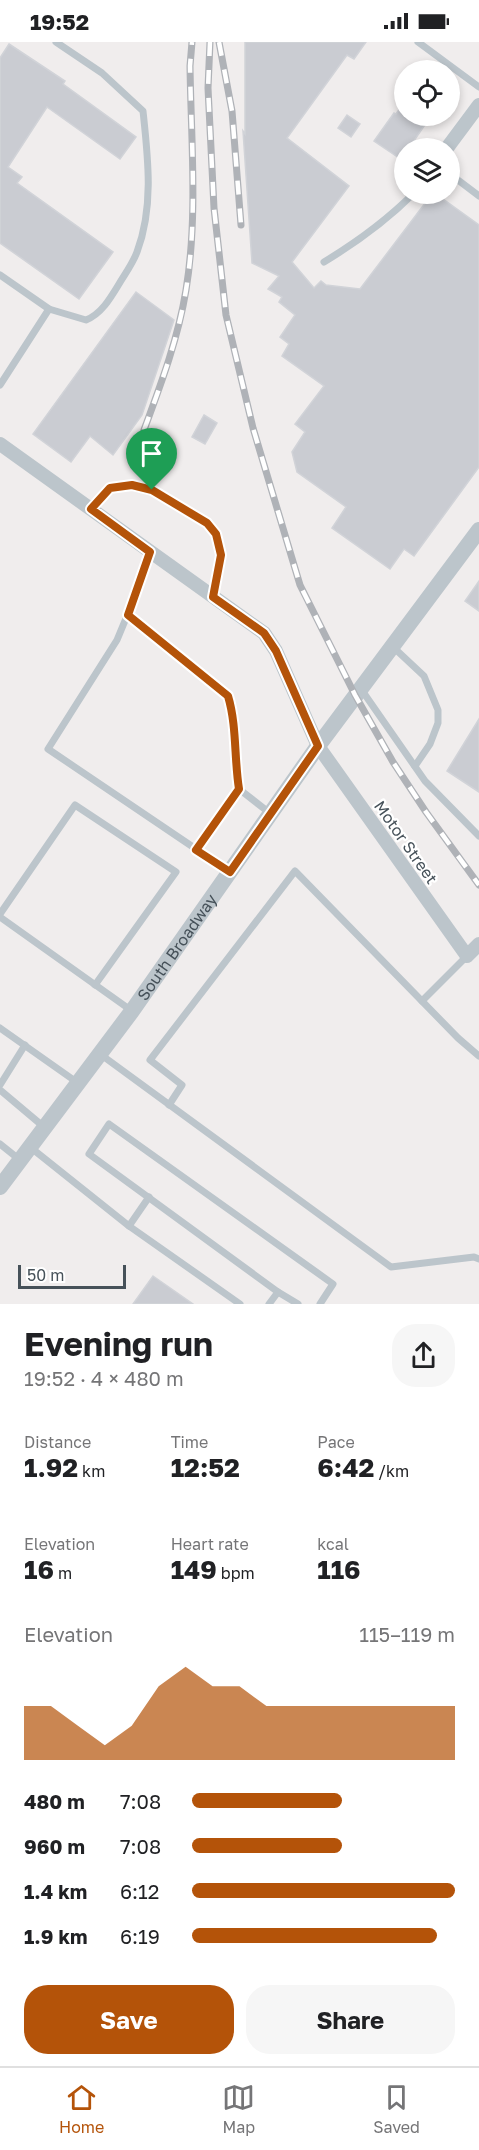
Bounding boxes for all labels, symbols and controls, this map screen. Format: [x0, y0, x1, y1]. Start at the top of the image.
text: 19:52 [30, 8, 89, 35]
map controls [394, 60, 460, 204]
button: locate [394, 60, 460, 126]
button: layers [394, 138, 460, 204]
pin [126, 428, 177, 490]
icon: arrive [135, 437, 168, 470]
street label: Motor Street [370, 797, 442, 887]
street label: South Broadway [133, 890, 221, 1004]
scale bar [18, 1262, 126, 1290]
text: 50 m [27, 1265, 64, 1285]
text: Evening run [24, 1324, 213, 1363]
button: share [392, 1324, 455, 1387]
text: 19:52 · 4 × 480 m [24, 1366, 184, 1390]
text: Distance [24, 1432, 91, 1452]
text: Time [171, 1432, 208, 1452]
text: Pace [317, 1432, 355, 1452]
text: 1.92 [24, 1452, 78, 1483]
text: 12:52 [171, 1452, 240, 1483]
text: 6:42 [317, 1452, 374, 1483]
text: km [78, 1461, 105, 1481]
text: /km [374, 1461, 409, 1481]
text: Elevation [24, 1534, 95, 1554]
text: Heart rate [171, 1534, 249, 1554]
text: kcal [317, 1534, 349, 1554]
text: 16 [24, 1554, 54, 1585]
text: 149 [171, 1554, 217, 1585]
text: 116 [317, 1554, 361, 1585]
text: m [54, 1563, 72, 1583]
text: bpm [217, 1563, 255, 1583]
text: Elevation [24, 1622, 113, 1646]
text: 115–119 m [359, 1622, 455, 1646]
text: 480 m [24, 1789, 85, 1813]
text: 7:08 [120, 1789, 161, 1813]
text: 960 m [24, 1834, 85, 1858]
text: 7:08 [120, 1834, 161, 1858]
text: 1.4 km [24, 1879, 87, 1903]
text: 6:12 [120, 1879, 159, 1903]
text: 1.9 km [24, 1924, 88, 1948]
text: 6:19 [120, 1924, 160, 1948]
button: Save [24, 1985, 234, 2054]
button: Share [246, 1985, 455, 2054]
tab: Home [59, 2081, 104, 2137]
tab: Map [222, 2081, 255, 2137]
tab: Saved [373, 2081, 420, 2137]

